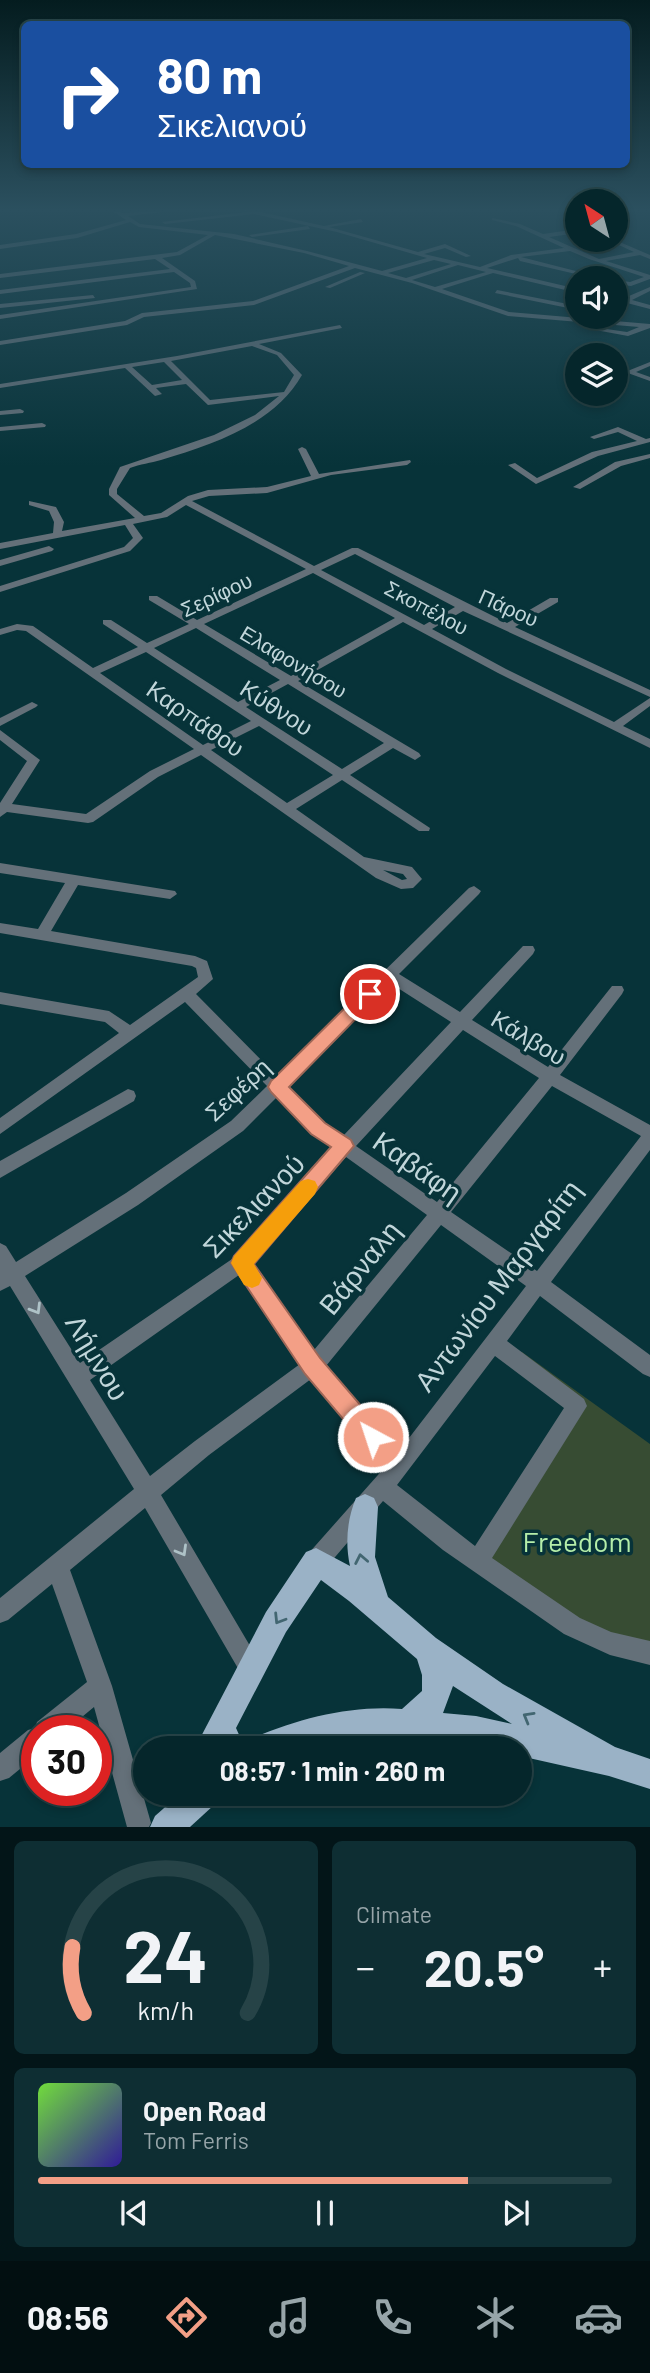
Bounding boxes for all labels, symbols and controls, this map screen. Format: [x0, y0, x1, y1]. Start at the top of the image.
text: 80 m [157, 45, 262, 104]
icon: right [42, 49, 133, 140]
text: Σικελιανού [157, 105, 307, 143]
north arrow [565, 189, 628, 252]
map controls [565, 189, 628, 406]
button: sound [565, 266, 628, 329]
button: layers [565, 343, 628, 406]
street label: Σερίφου [176, 567, 256, 621]
street label: Σκοπέλου [381, 575, 473, 639]
street label: Πάρου [475, 583, 543, 631]
street label: Ελαφονήσου [236, 619, 352, 703]
street label: Κύθνου [235, 673, 319, 741]
street label: Καρπάθου [142, 674, 250, 762]
pin [340, 964, 400, 1024]
icon: arrive [351, 975, 389, 1013]
street label: Κάλβου [486, 1003, 572, 1071]
street label: Σεφέρη [198, 1052, 276, 1126]
street label: Καβάφη [367, 1123, 469, 1209]
street label: Σικελιανού [195, 1146, 311, 1264]
street label: Αντωνίου Μαργαρίτη [406, 1173, 588, 1397]
street label: Βάρναλη [311, 1213, 407, 1321]
one-way arrow [28, 1302, 41, 1315]
street label: Λήμνου [59, 1308, 137, 1406]
position arrow [336, 1400, 410, 1474]
park label: Freedom [522, 1524, 632, 1558]
one-way arrow [174, 1544, 187, 1556]
one-way arrow [355, 1553, 370, 1565]
one-way arrow [274, 1611, 287, 1624]
one-way arrow [522, 1712, 535, 1725]
speed limit sign: 30 [21, 1715, 112, 1806]
text: 08:57 · 1 min · 260 m [220, 1755, 445, 1786]
text: Climate [356, 1900, 432, 1928]
text: 24 [124, 1911, 208, 1999]
text: 20.5° [424, 1935, 544, 1997]
text: − [356, 1943, 375, 1989]
text: + [593, 1943, 612, 1989]
text: km/h [138, 1995, 194, 2025]
text: Open Road [143, 2095, 266, 2126]
text: Tom Ferris [143, 2126, 249, 2154]
icon: previous [115, 2194, 153, 2232]
icon: pause [306, 2194, 344, 2232]
icon: next [497, 2194, 535, 2232]
icon: directions [162, 2293, 211, 2342]
icon: music [265, 2293, 314, 2342]
icon: phone [368, 2293, 417, 2342]
icon: climate [471, 2293, 520, 2342]
icon: car [574, 2293, 623, 2342]
text: 08:56 [27, 2298, 109, 2336]

